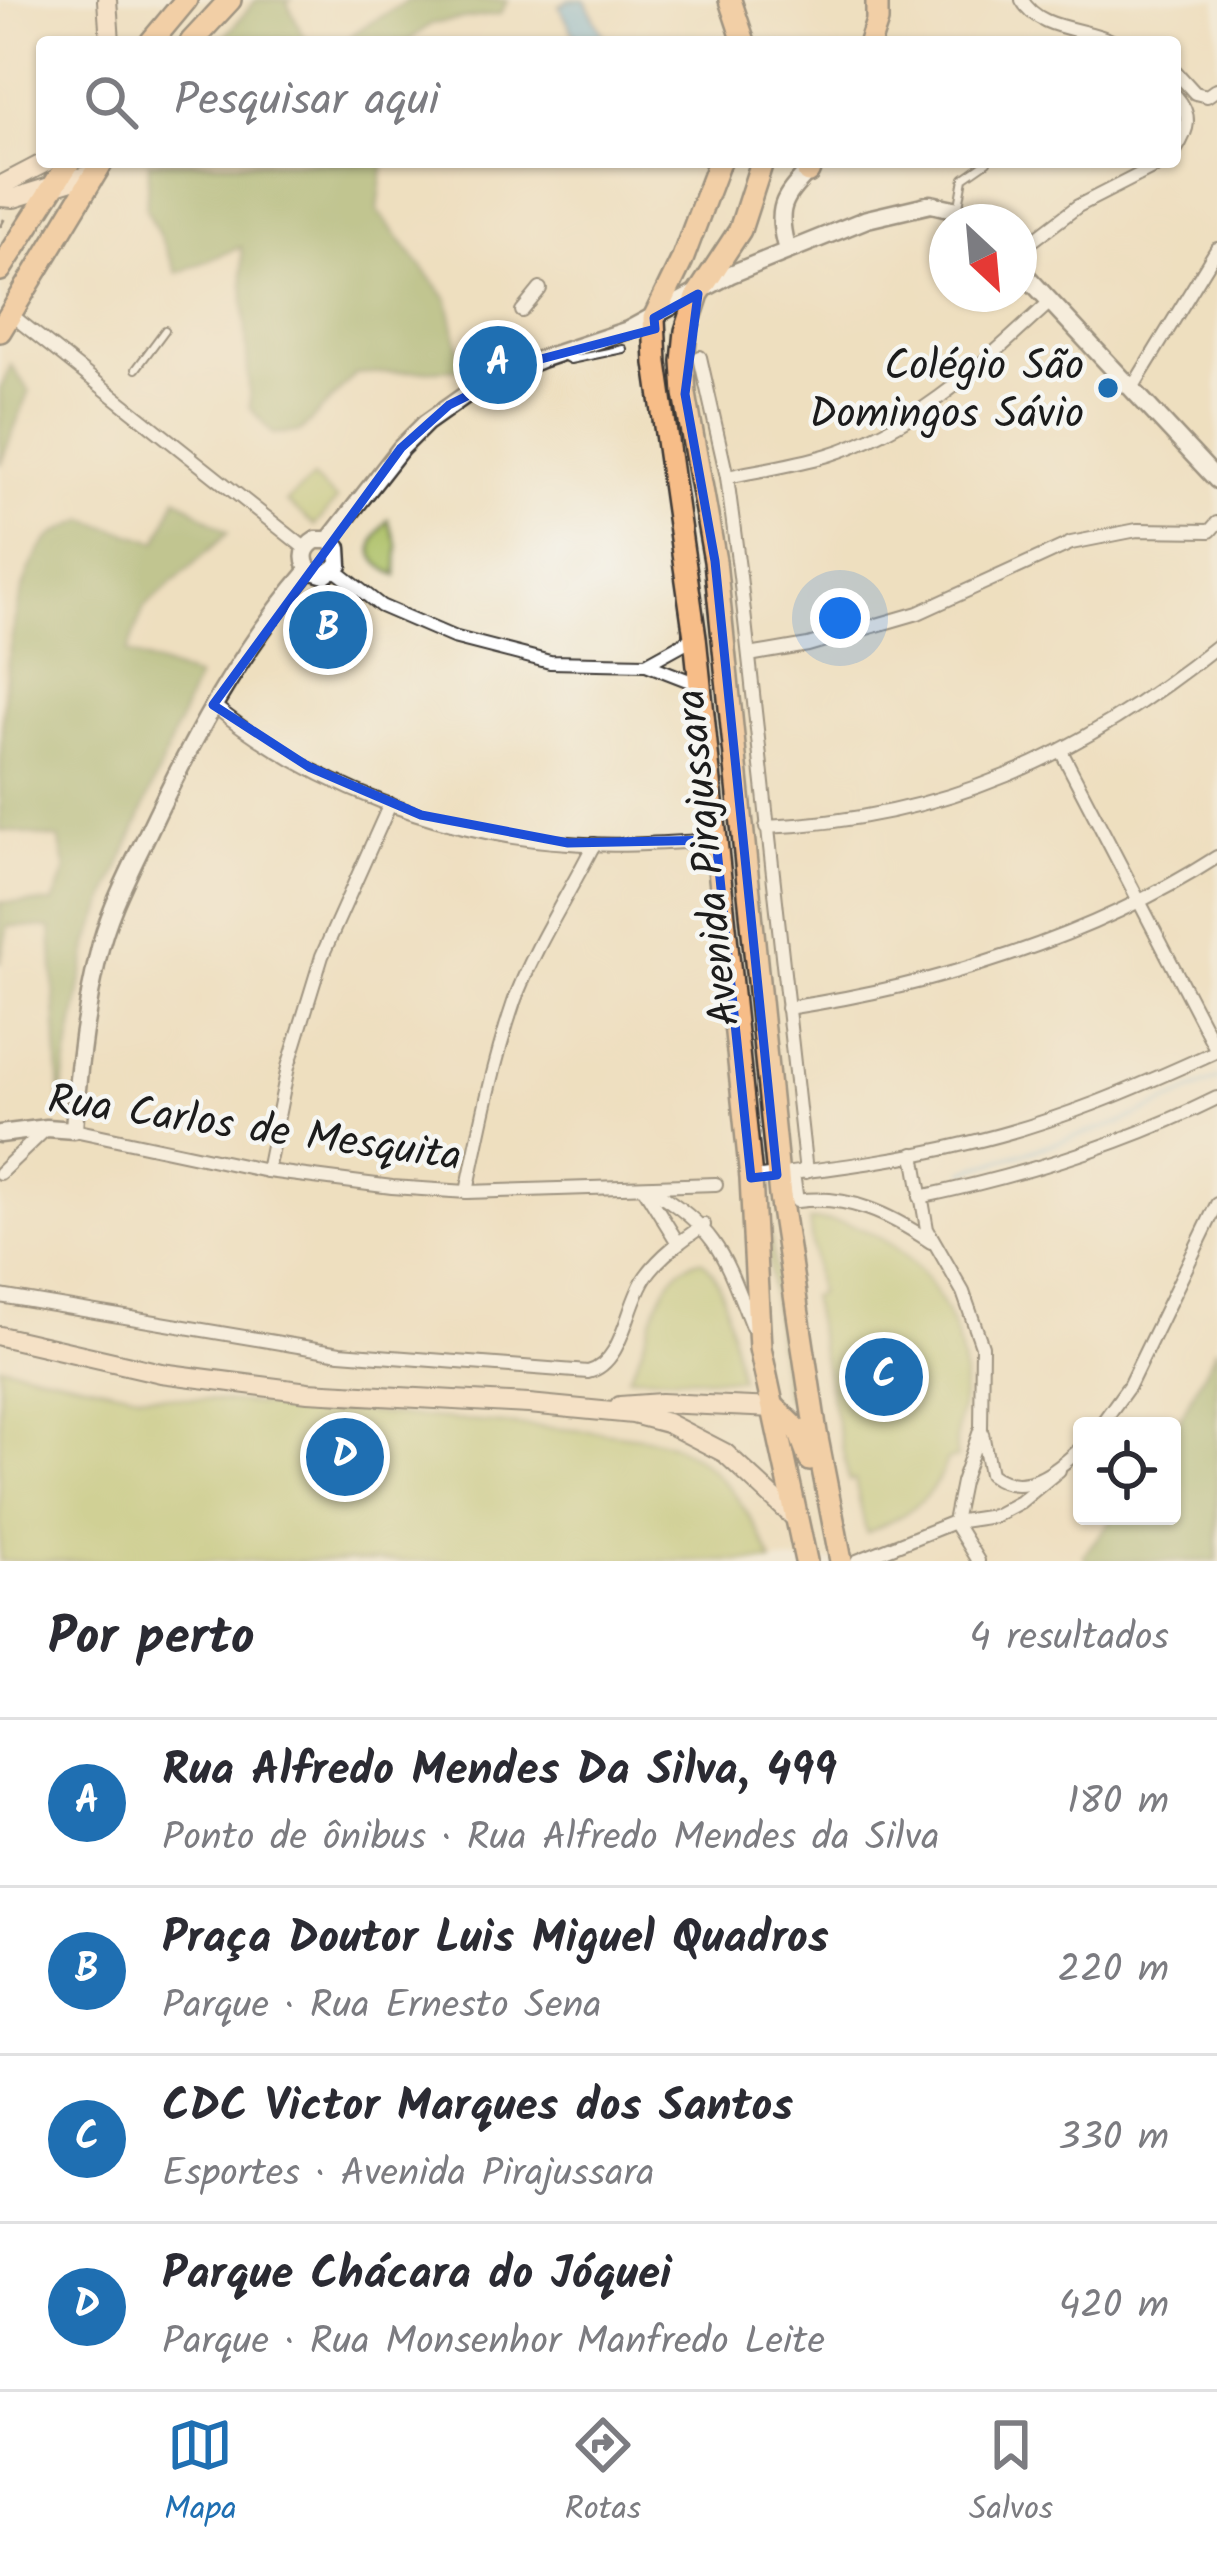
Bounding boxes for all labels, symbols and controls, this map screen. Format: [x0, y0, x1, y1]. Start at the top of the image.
search box [36, 36, 1181, 168]
text: Pesquisar aqui [174, 66, 440, 138]
icon: search [78, 69, 144, 135]
north arrow [929, 204, 1037, 312]
pin: A [459, 320, 537, 410]
place label: Colégio São Domingos Sávio [809, 334, 1084, 449]
marker: Colégio São Domingos Sávio [1095, 375, 1121, 401]
pin: B [289, 585, 367, 675]
your location [810, 588, 870, 648]
street label: Avenida Pirajussara [658, 686, 760, 1029]
street label: Rua Carlos de Mesquita [43, 1067, 466, 1192]
pin: C [845, 1332, 923, 1422]
pin: D [306, 1412, 384, 1502]
map controls [1073, 1417, 1181, 1525]
button: locate [1073, 1417, 1181, 1525]
text: Por perto [48, 1599, 254, 1680]
text: 4 resultados [969, 1608, 1169, 1670]
text: Rua Alfredo Mendes Da Silva, 499 [162, 1736, 837, 1808]
text: A [75, 1772, 99, 1834]
text: 180 m [1067, 1772, 1169, 1834]
text: Ponto de ônibus · Rua Alfredo Mendes da Silva [162, 1808, 939, 1870]
text: Praça Doutor Luis Miguel Quadros [162, 1904, 829, 1976]
text: B [75, 1940, 99, 2002]
text: 220 m [1057, 1940, 1169, 2002]
text: Parque · Rua Ernesto Sena [162, 1976, 602, 2038]
text: CDC Victor Marques dos Santos [162, 2072, 793, 2144]
text: C [75, 2108, 99, 2170]
text: 330 m [1058, 2108, 1169, 2170]
text: Esportes · Avenida Pirajussara [162, 2144, 655, 2206]
text: Parque Chácara do Jóquei [162, 2240, 672, 2312]
text: D [74, 2276, 100, 2338]
text: 420 m [1059, 2276, 1169, 2338]
text: Parque · Rua Monsenhor Manfredo Leite [162, 2312, 825, 2374]
tab: Mapa [164, 2412, 237, 2537]
tab: Rotas [565, 2412, 641, 2537]
tab: Salvos [969, 2412, 1053, 2537]

